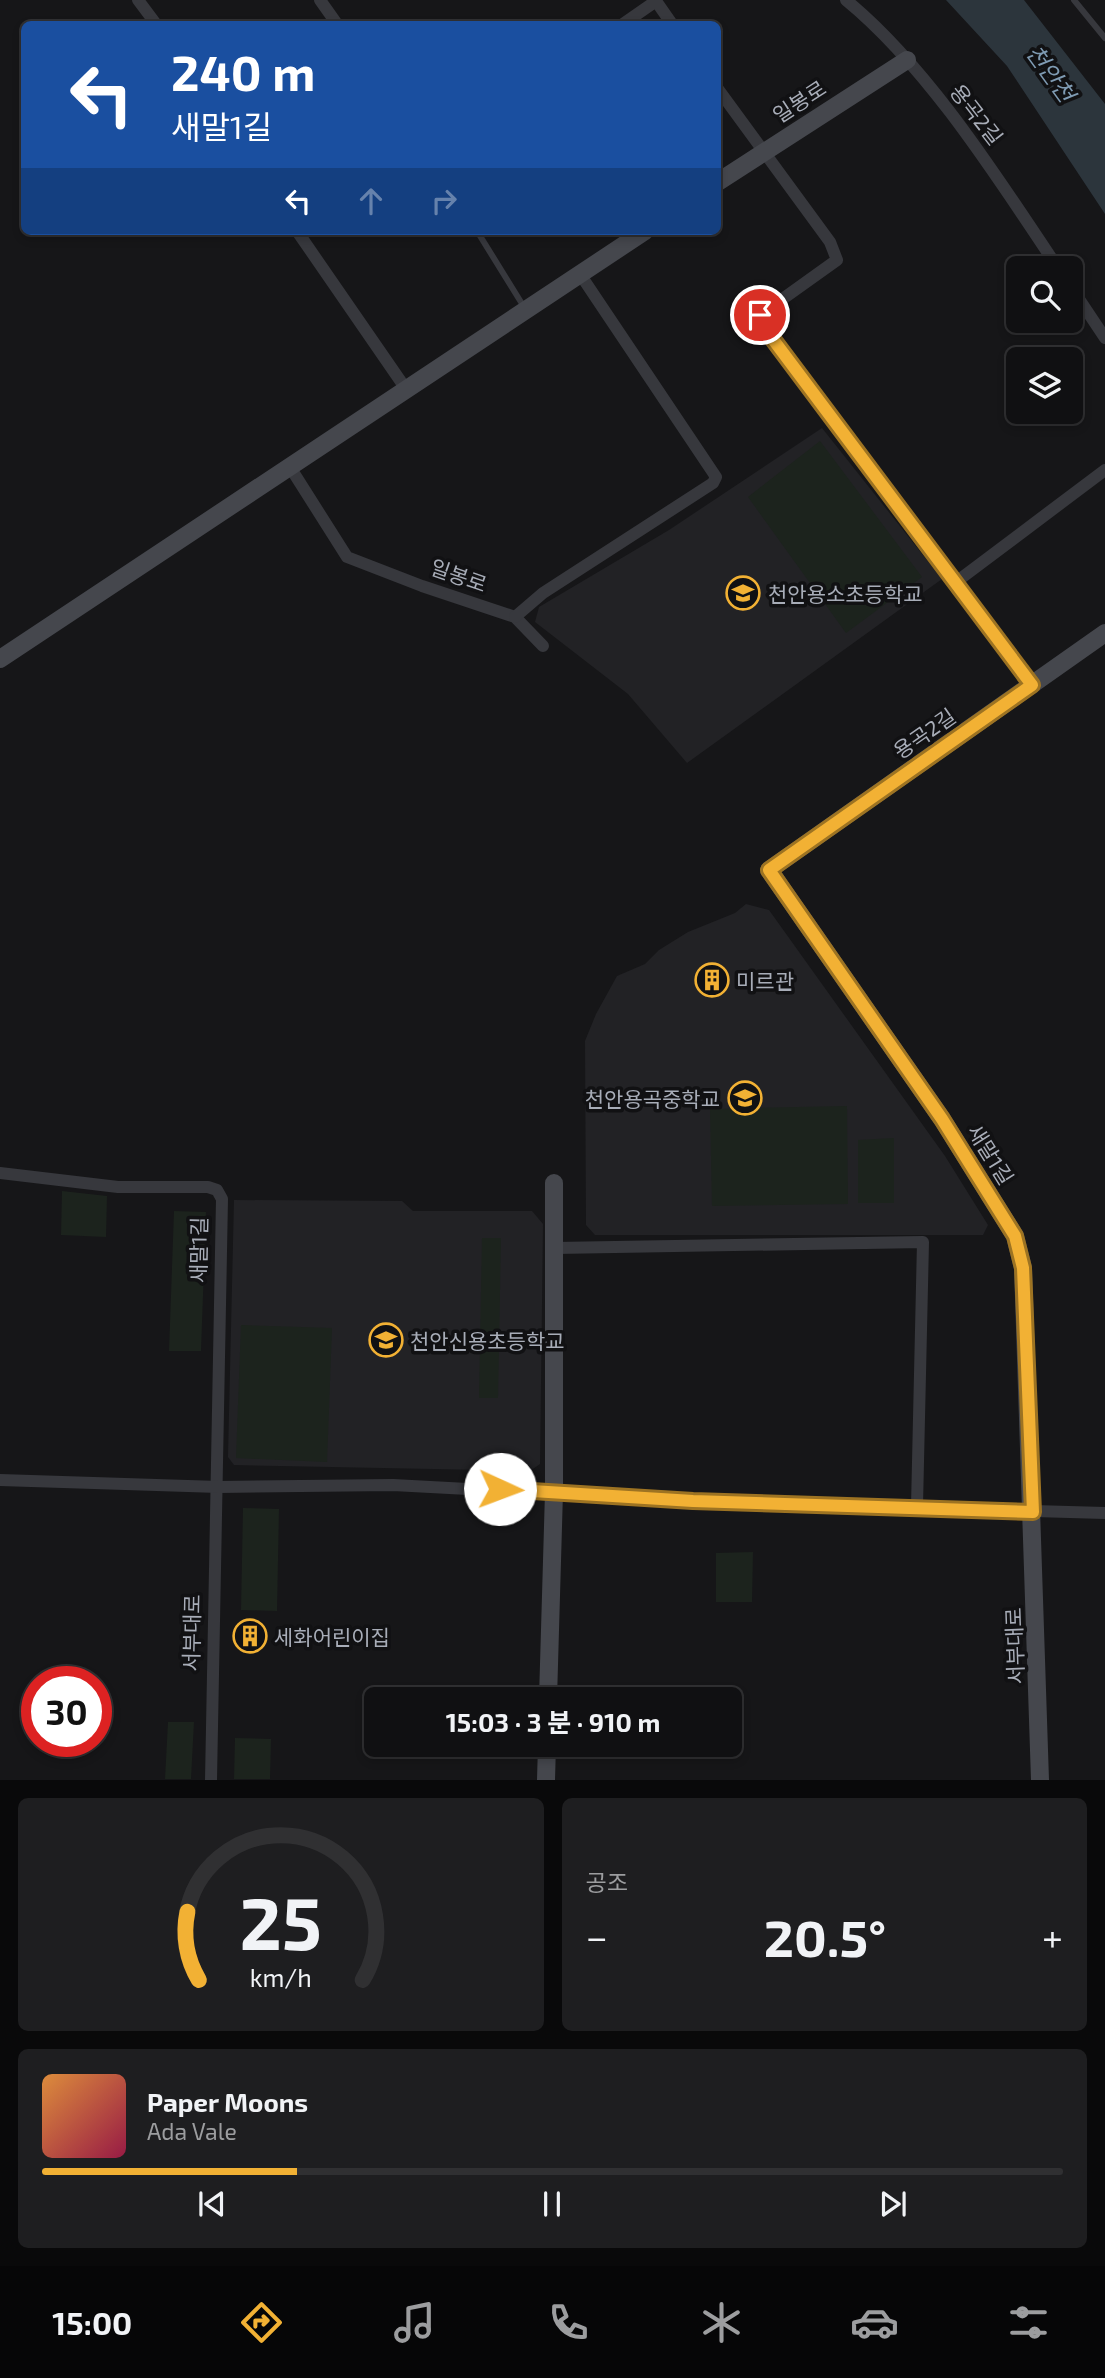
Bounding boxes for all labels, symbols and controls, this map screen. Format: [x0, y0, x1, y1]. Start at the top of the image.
water label: 천안천 [1021, 39, 1083, 109]
text: 240 m [171, 42, 315, 101]
icon: left [56, 49, 147, 140]
street label: 일봉로 [768, 75, 830, 127]
street label: 용곡2길 [946, 79, 1008, 149]
text: 새말1길 [171, 107, 272, 145]
icon: left [279, 182, 317, 220]
icon: ahead [352, 182, 390, 220]
icon: right [425, 182, 463, 220]
map controls [1006, 256, 1083, 424]
button: search [1006, 256, 1083, 333]
pin [730, 285, 790, 345]
icon: arrive [741, 296, 779, 334]
button: layers [1006, 347, 1083, 424]
street label: 일봉로 [428, 554, 490, 596]
school or university icon: 천안용소초등학교 [724, 574, 762, 612]
place label: 천안용소초등학교 [768, 581, 923, 606]
street label: 용곡2길 [888, 703, 960, 763]
building icon: 미르관 [693, 961, 731, 999]
place label: 미르관 [736, 968, 794, 993]
school or university icon: 천안용곡중학교 [726, 1079, 764, 1117]
place label: 천안용곡중학교 [585, 1086, 720, 1111]
street label: 새말1길 [963, 1119, 1019, 1189]
street label: 새말1길 [185, 1217, 211, 1283]
school or university icon: 천안신용초등학교 [367, 1321, 405, 1359]
place label: 천안신용초등학교 [410, 1328, 565, 1353]
position arrow [463, 1452, 537, 1526]
street label: 서부대로 [178, 1594, 204, 1672]
street label: 서부대로 [1000, 1607, 1028, 1685]
building icon: 세화어린이집 [231, 1617, 269, 1655]
place label: 세화어린이집 [274, 1624, 390, 1649]
speed limit sign: 30 [21, 1666, 112, 1757]
text: 15:03 · 3 분 · 910 m [446, 1706, 660, 1737]
text: 공조 [586, 1868, 628, 1896]
text: 25 [240, 1878, 322, 1966]
text: 20.5° [764, 1905, 886, 1967]
text: − [586, 1913, 608, 1959]
text: + [1042, 1913, 1063, 1959]
text: km/h [250, 1962, 312, 1992]
text: Paper Moons [147, 2086, 308, 2117]
text: Ada Vale [147, 2117, 237, 2145]
icon: previous [193, 2185, 231, 2223]
icon: pause [533, 2185, 571, 2223]
icon: next [874, 2185, 912, 2223]
icon: directions [237, 2298, 286, 2347]
icon: music [390, 2298, 439, 2347]
icon: phone [544, 2298, 593, 2347]
icon: climate [697, 2298, 746, 2347]
icon: car [850, 2298, 899, 2347]
icon: filters [1004, 2298, 1053, 2347]
text: 15:00 [52, 2303, 132, 2341]

